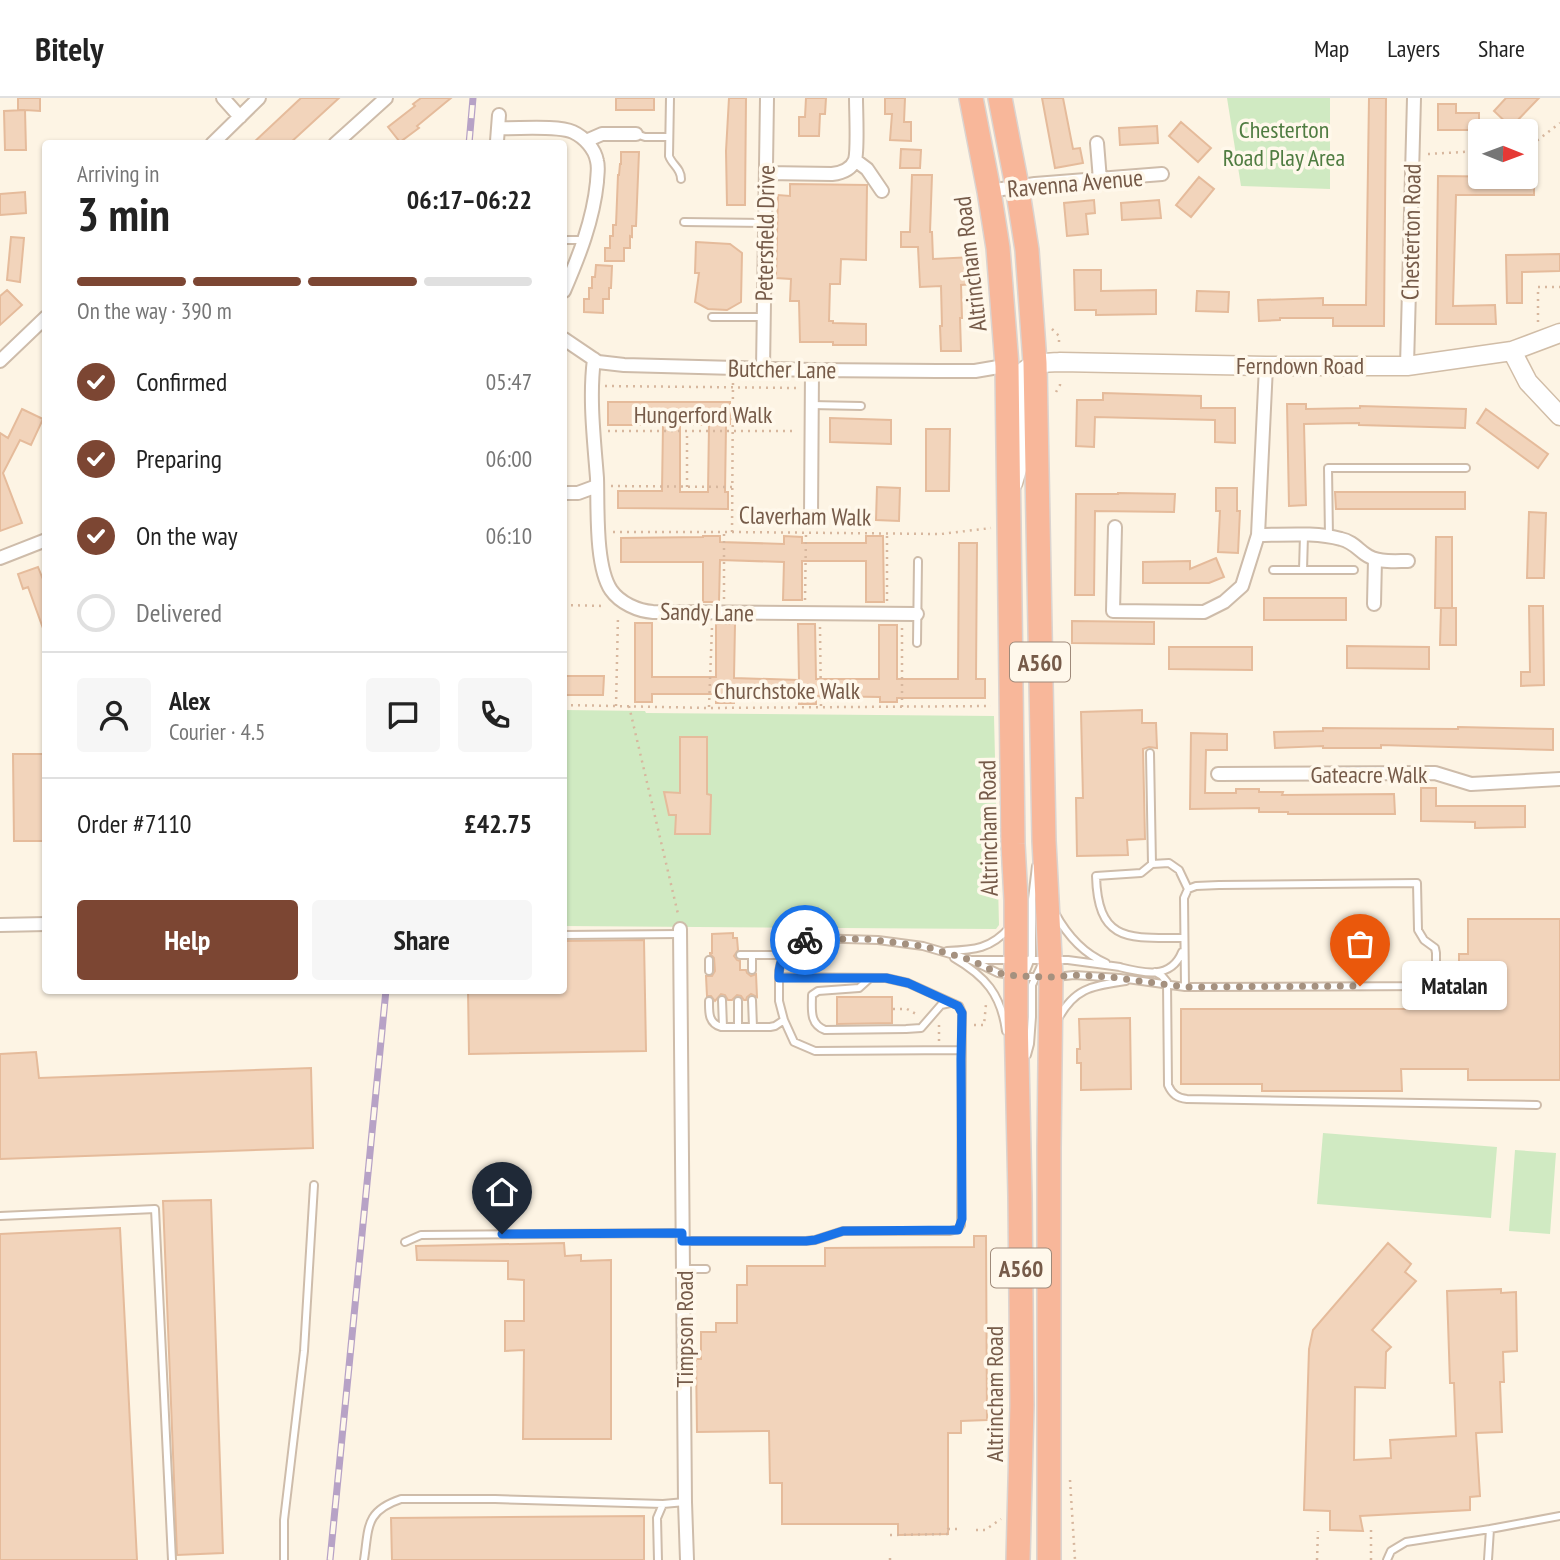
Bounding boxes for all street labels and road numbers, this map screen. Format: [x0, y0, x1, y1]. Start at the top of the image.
street label: Ravenna Avenue [1006, 162, 1144, 204]
street label: Chesterton Road [1394, 164, 1428, 300]
street label: Petersfield Drive [748, 165, 782, 301]
street label: Altrincham Road [946, 195, 994, 333]
street label: Ferndown Road [1236, 350, 1364, 381]
street label: Butcher Lane [727, 353, 837, 385]
street label: Hungerford Walk [634, 399, 773, 430]
street label: Claverham Walk [739, 499, 872, 533]
street label: Sandy Lane [660, 596, 754, 628]
road number: A560 [1010, 642, 1070, 682]
street label: Churchstoke Walk [714, 675, 861, 706]
street label: Gateacre Walk [1311, 759, 1428, 790]
street label: Altrincham Road [971, 760, 1005, 896]
road number: A560 [991, 1248, 1051, 1288]
street label: Timpson Road [669, 1270, 700, 1388]
street label: Altrincham Road [979, 1326, 1010, 1462]

